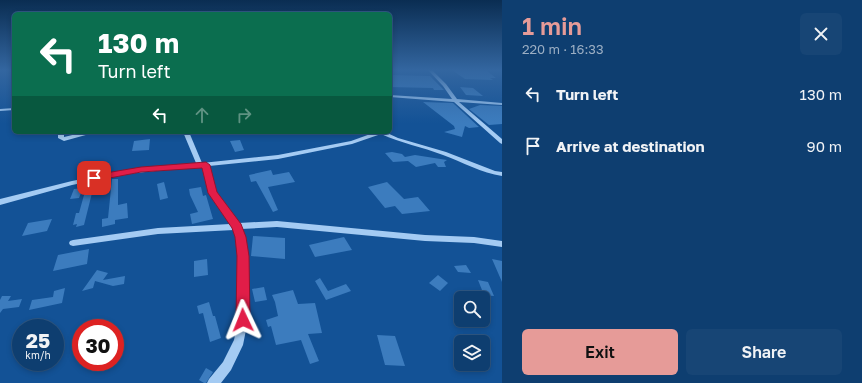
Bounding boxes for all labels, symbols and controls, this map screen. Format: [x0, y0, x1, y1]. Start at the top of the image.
text: 1 min [522, 11, 582, 40]
button: close [800, 13, 842, 55]
text: 130 m [98, 26, 179, 59]
icon: left [32, 28, 84, 80]
text: 220 m · 16:33 [522, 41, 604, 57]
text: Turn left [98, 60, 171, 82]
icon: left [522, 83, 544, 105]
text: Turn left [556, 85, 618, 103]
text: 130 m [800, 85, 842, 103]
icon: left [149, 104, 171, 126]
icon: ahead [191, 104, 213, 126]
icon: right [233, 104, 255, 126]
icon: arrive [522, 135, 544, 157]
text: Arrive at destination [556, 137, 705, 155]
text: 90 m [807, 137, 842, 155]
pin [77, 161, 111, 195]
icon: arrive [83, 167, 105, 189]
map controls [454, 291, 490, 371]
button: search [454, 291, 490, 327]
position arrow [222, 299, 264, 341]
speed limit sign: 30 [72, 319, 124, 371]
text: 25 [26, 328, 50, 352]
button: Exit [522, 329, 678, 375]
button: Share [686, 329, 842, 375]
button: layers [454, 335, 490, 371]
text: km/h [25, 349, 51, 361]

